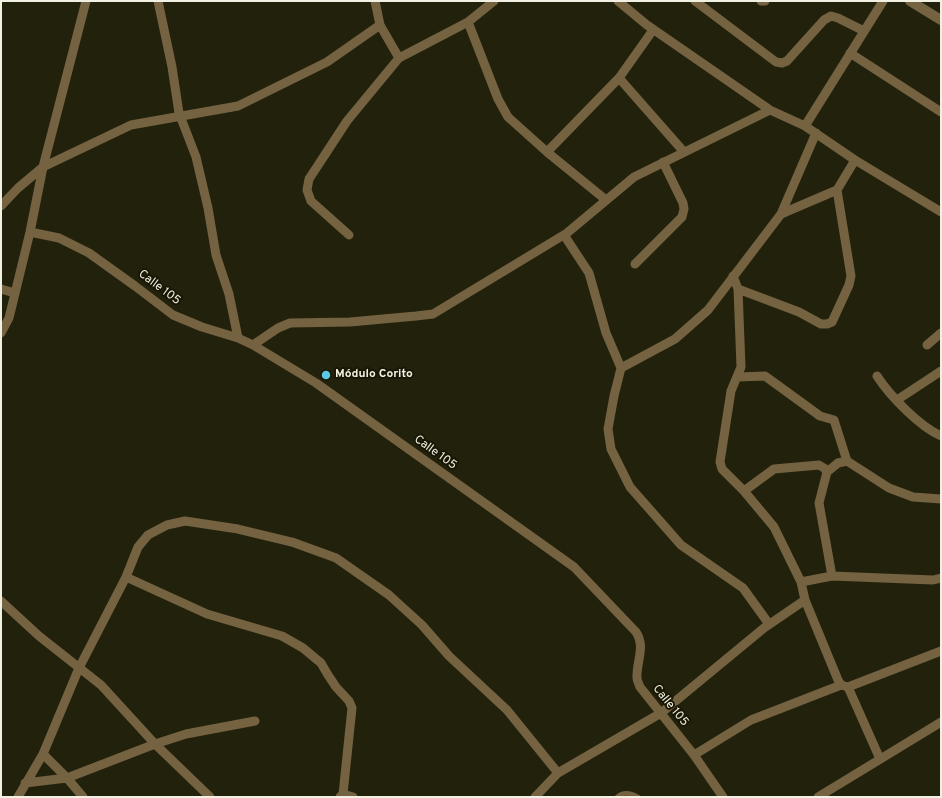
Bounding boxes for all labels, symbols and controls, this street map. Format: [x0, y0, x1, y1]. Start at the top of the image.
street label: Calle 105 [135, 267, 183, 309]
place label: Módulo Corito [335, 368, 413, 382]
marker: Módulo Corito [320, 369, 332, 381]
street label: Calle 105 [411, 433, 459, 473]
street label: Calle 105 [649, 682, 691, 730]

